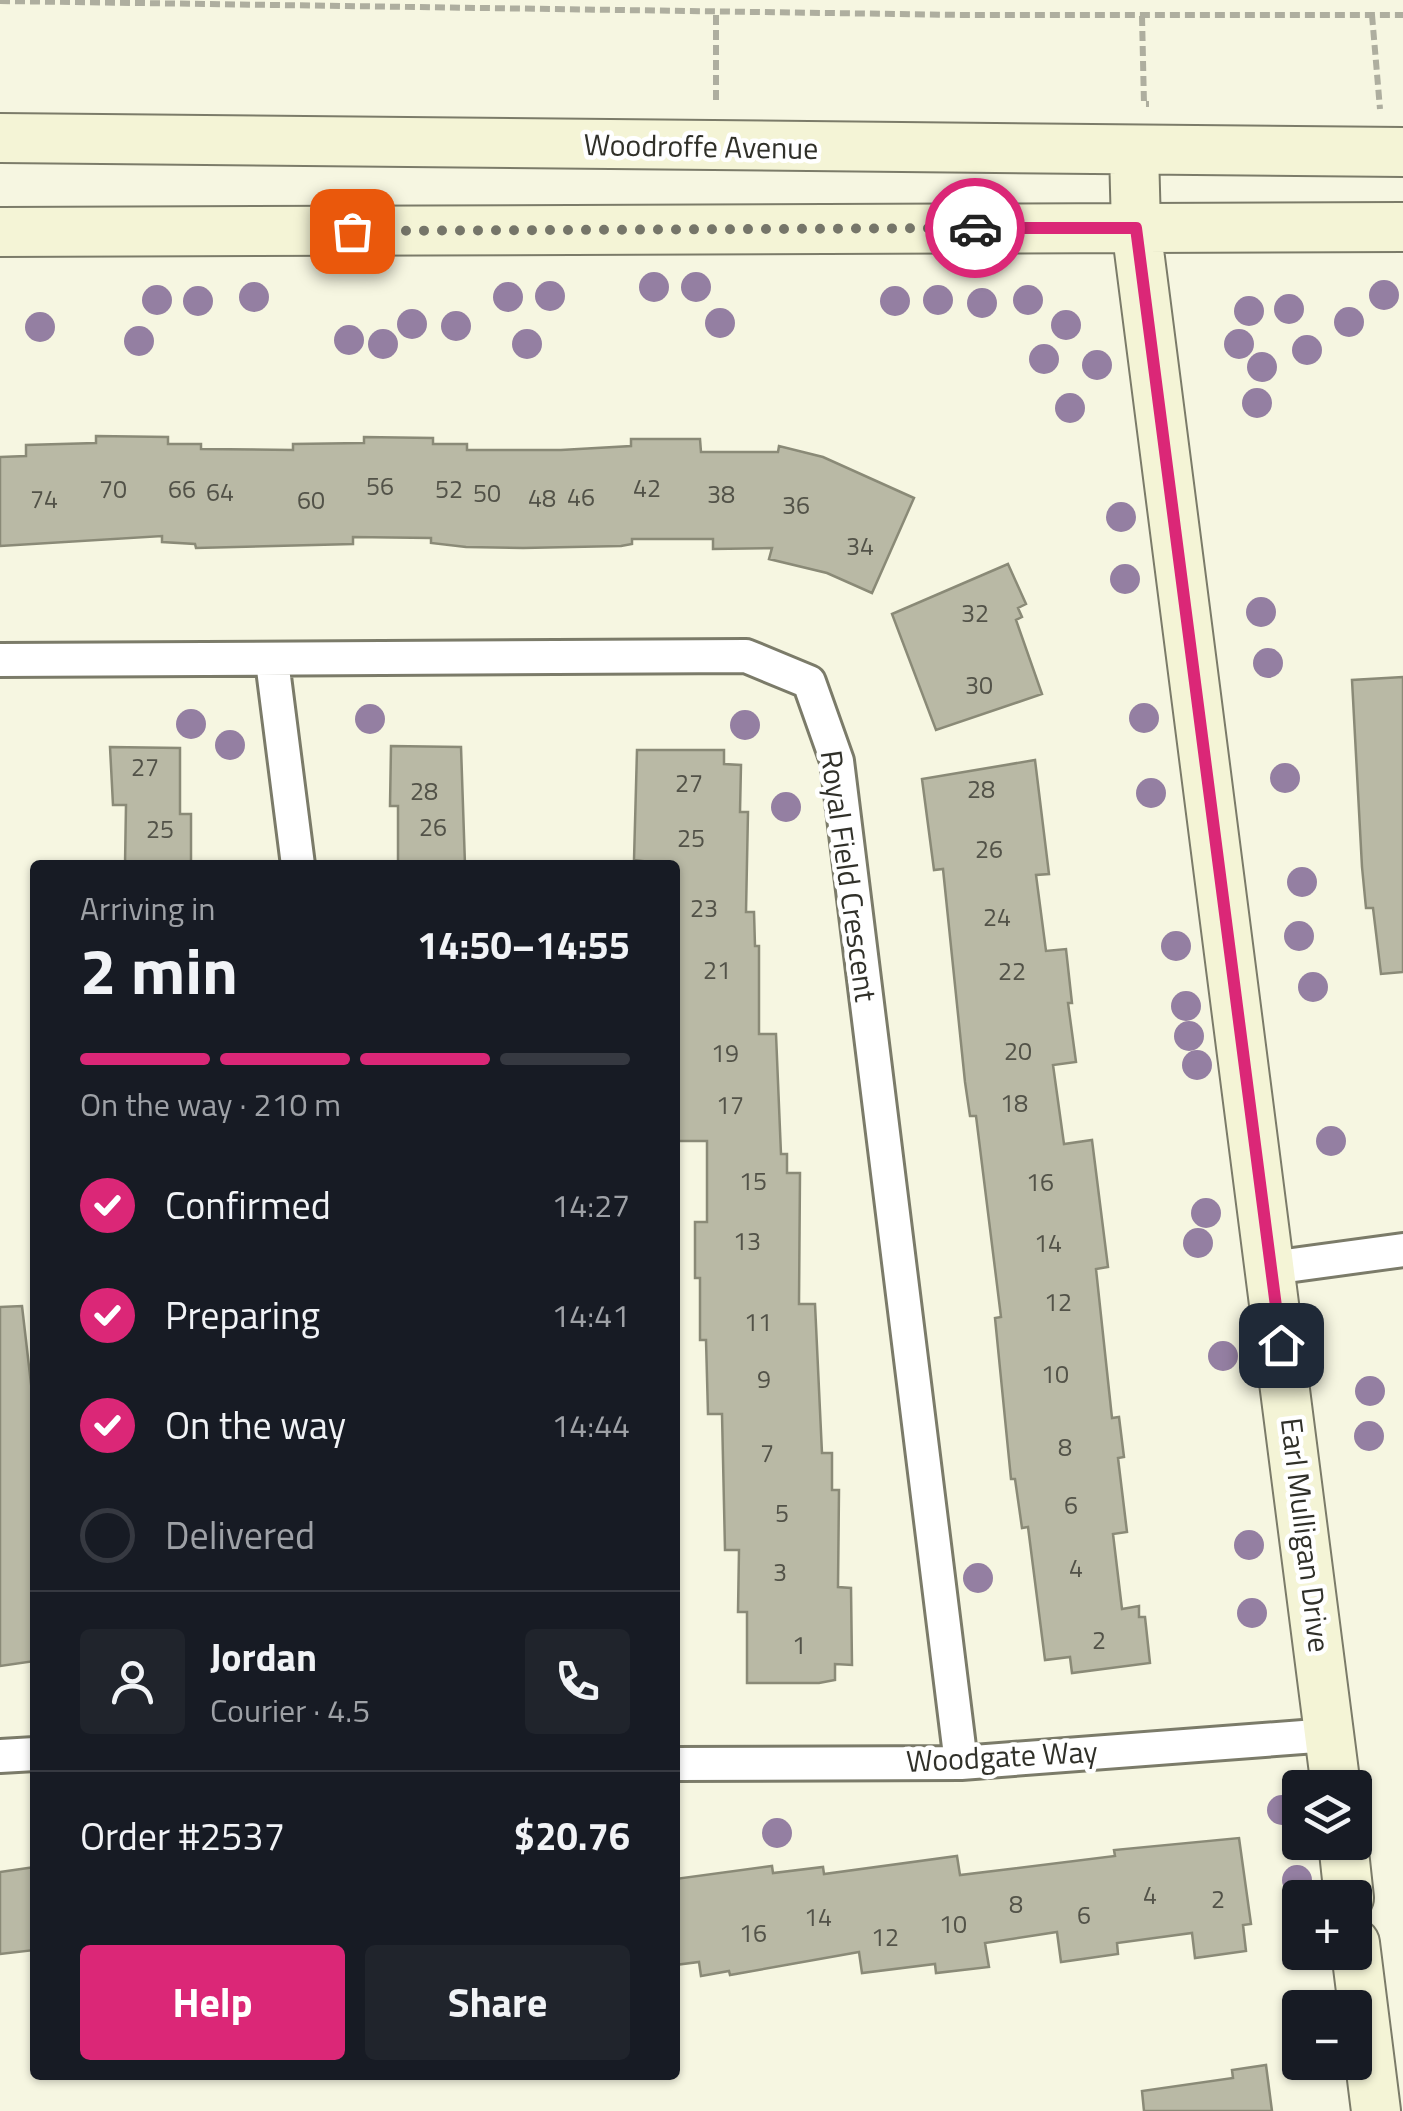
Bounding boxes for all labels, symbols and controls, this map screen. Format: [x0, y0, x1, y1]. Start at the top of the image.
street label: Woodroffe Avenue [583, 121, 819, 171]
courier [925, 178, 1025, 278]
pin [310, 189, 395, 274]
icon: car [948, 201, 1003, 256]
icon: bag [325, 204, 380, 259]
house number: 56 [366, 467, 394, 505]
house number: 42 [633, 469, 661, 507]
house number: 70 [99, 470, 127, 508]
house number: 66 [168, 470, 196, 508]
house number: 52 [435, 470, 463, 508]
house number: 64 [206, 473, 234, 511]
house number: 50 [473, 474, 501, 512]
house number: 38 [707, 475, 735, 513]
house number: 46 [567, 478, 595, 516]
house number: 48 [528, 479, 556, 517]
house number: 74 [30, 480, 58, 518]
house number: 60 [297, 481, 325, 519]
house number: 36 [782, 486, 810, 524]
house number: 34 [846, 527, 874, 565]
house number: 32 [961, 594, 989, 632]
house number: 30 [965, 666, 993, 704]
street label: Royal Field Crescent [809, 747, 889, 1005]
house number: 27 [131, 748, 159, 786]
house number: 27 [675, 764, 703, 802]
house number: 28 [967, 770, 995, 808]
house number: 28 [410, 772, 438, 810]
house number: 26 [419, 808, 447, 846]
house number: 25 [146, 810, 174, 848]
house number: 25 [677, 819, 705, 857]
house number: 26 [975, 830, 1003, 868]
text: Arriving in [80, 884, 216, 932]
house number: 23 [690, 889, 718, 927]
house number: 24 [983, 898, 1011, 936]
text: 14:50–14:55 [417, 916, 630, 974]
text: 2 min [80, 920, 238, 1019]
house number: 21 [703, 951, 731, 989]
house number: 22 [998, 952, 1026, 990]
house number: 20 [1004, 1032, 1032, 1070]
house number: 19 [711, 1034, 739, 1072]
text: On the way · 210 m [80, 1080, 341, 1128]
house number: 18 [1000, 1084, 1028, 1122]
house number: 17 [716, 1086, 744, 1124]
house number: 15 [739, 1162, 767, 1200]
house number: 16 [1026, 1163, 1054, 1201]
text: Confirmed [165, 1176, 331, 1234]
icon: check [80, 1178, 135, 1233]
text: 14:27 [551, 1181, 630, 1229]
house number: 13 [733, 1222, 761, 1260]
house number: 14 [1034, 1224, 1062, 1262]
house number: 12 [1044, 1283, 1072, 1321]
text: Preparing [165, 1286, 320, 1344]
icon: check [80, 1288, 135, 1343]
text: 14:41 [551, 1291, 630, 1339]
house number: 11 [744, 1303, 772, 1341]
pin [1239, 1303, 1324, 1388]
icon: home [1254, 1318, 1309, 1373]
house number: 10 [1041, 1355, 1069, 1393]
house number: 9 [757, 1360, 771, 1398]
text: On the way [165, 1396, 346, 1454]
icon: check [80, 1398, 135, 1453]
text: 14:44 [551, 1401, 630, 1449]
street label: Earl Mulligan Drive [1269, 1415, 1343, 1655]
house number: 8 [1058, 1428, 1072, 1466]
house number: 7 [760, 1434, 774, 1472]
house number: 6 [1064, 1486, 1078, 1524]
house number: 5 [775, 1494, 789, 1532]
text: Delivered [165, 1506, 315, 1564]
house number: 4 [1069, 1549, 1083, 1587]
house number: 3 [773, 1553, 787, 1591]
house number: 2 [1092, 1621, 1106, 1659]
house number: 1 [792, 1626, 806, 1664]
text: Jordan [210, 1628, 317, 1686]
button: person [80, 1629, 185, 1734]
button: phone [525, 1629, 630, 1734]
text: Courier · 4.5 [210, 1686, 370, 1734]
street label: Woodgate Way [905, 1728, 1099, 1784]
map controls [1282, 1770, 1372, 2080]
button: layers [1282, 1770, 1372, 1860]
text: Order #2537 [80, 1807, 285, 1865]
text: $20.76 [514, 1807, 630, 1865]
house number: 4 [1143, 1876, 1157, 1914]
house number: 2 [1211, 1880, 1225, 1918]
button: + [1282, 1880, 1372, 1970]
house number: 8 [1009, 1885, 1023, 1923]
house number: 6 [1077, 1896, 1091, 1934]
house number: 14 [804, 1898, 832, 1936]
house number: 10 [939, 1905, 967, 1943]
house number: 16 [739, 1914, 767, 1952]
house number: 12 [871, 1918, 899, 1956]
button: Help [80, 1945, 345, 2060]
button: Share [365, 1945, 630, 2060]
button: − [1282, 1990, 1372, 2080]

